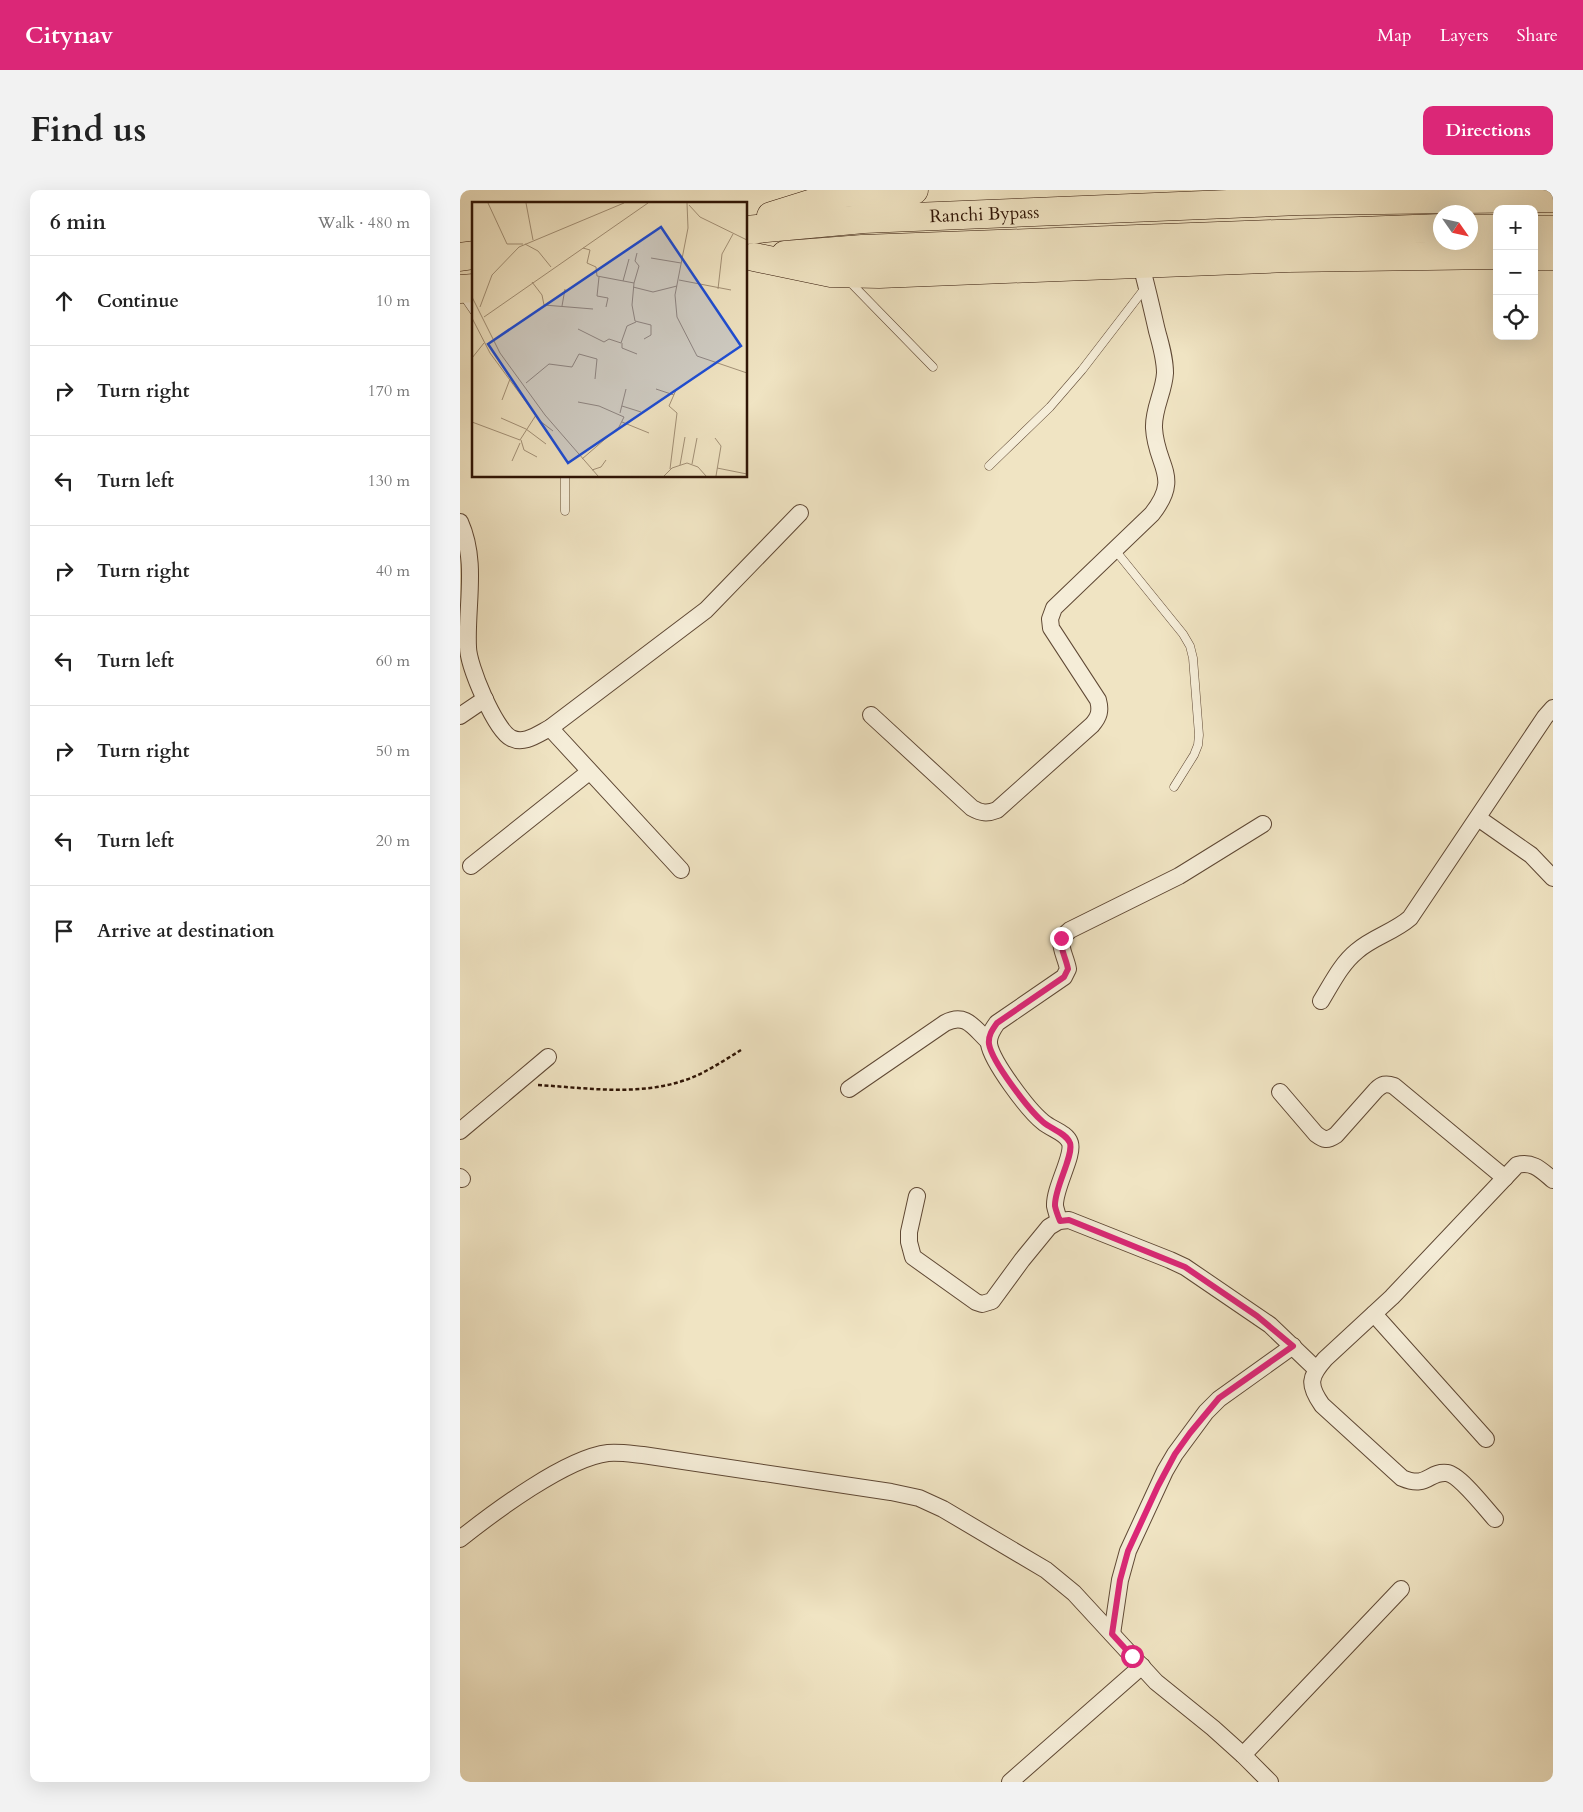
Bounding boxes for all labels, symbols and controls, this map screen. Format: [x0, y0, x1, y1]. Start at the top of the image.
text: Citynav [25, 19, 113, 52]
text: Map [1377, 23, 1412, 48]
text: Layers [1440, 23, 1489, 48]
text: Share [1517, 23, 1558, 48]
text: Find us [30, 106, 146, 154]
button: Directions [1423, 106, 1553, 155]
street label: Ranchi Bypass [929, 199, 1040, 229]
inset map [472, 202, 748, 478]
north arrow [1433, 205, 1478, 250]
map controls [1493, 205, 1538, 340]
button: + [1493, 205, 1538, 250]
text: 6 min [50, 208, 106, 237]
text: Walk · 480 m [318, 212, 410, 234]
button: − [1493, 250, 1538, 295]
icon: ahead [50, 287, 78, 315]
text: Continue [97, 288, 179, 314]
text: 10 m [376, 290, 410, 312]
button: locate [1493, 295, 1538, 340]
icon: right [50, 377, 78, 405]
text: Turn right [97, 378, 189, 404]
text: 170 m [368, 380, 410, 402]
icon: left [50, 467, 78, 495]
text: Turn left [97, 468, 174, 494]
text: 130 m [368, 470, 410, 492]
icon: right [50, 557, 78, 585]
text: Turn right [97, 558, 189, 584]
text: 40 m [376, 560, 410, 582]
icon: left [50, 647, 78, 675]
text: Turn left [97, 648, 174, 674]
text: 60 m [376, 650, 410, 672]
icon: right [50, 737, 78, 765]
text: Turn right [97, 738, 189, 764]
text: 50 m [376, 740, 410, 762]
icon: left [50, 827, 78, 855]
text: Turn left [97, 828, 174, 854]
text: 20 m [376, 830, 410, 852]
icon: arrive [50, 917, 78, 945]
text: Arrive at destination [97, 918, 274, 944]
route end [1050, 927, 1073, 950]
route start [1121, 1645, 1144, 1668]

